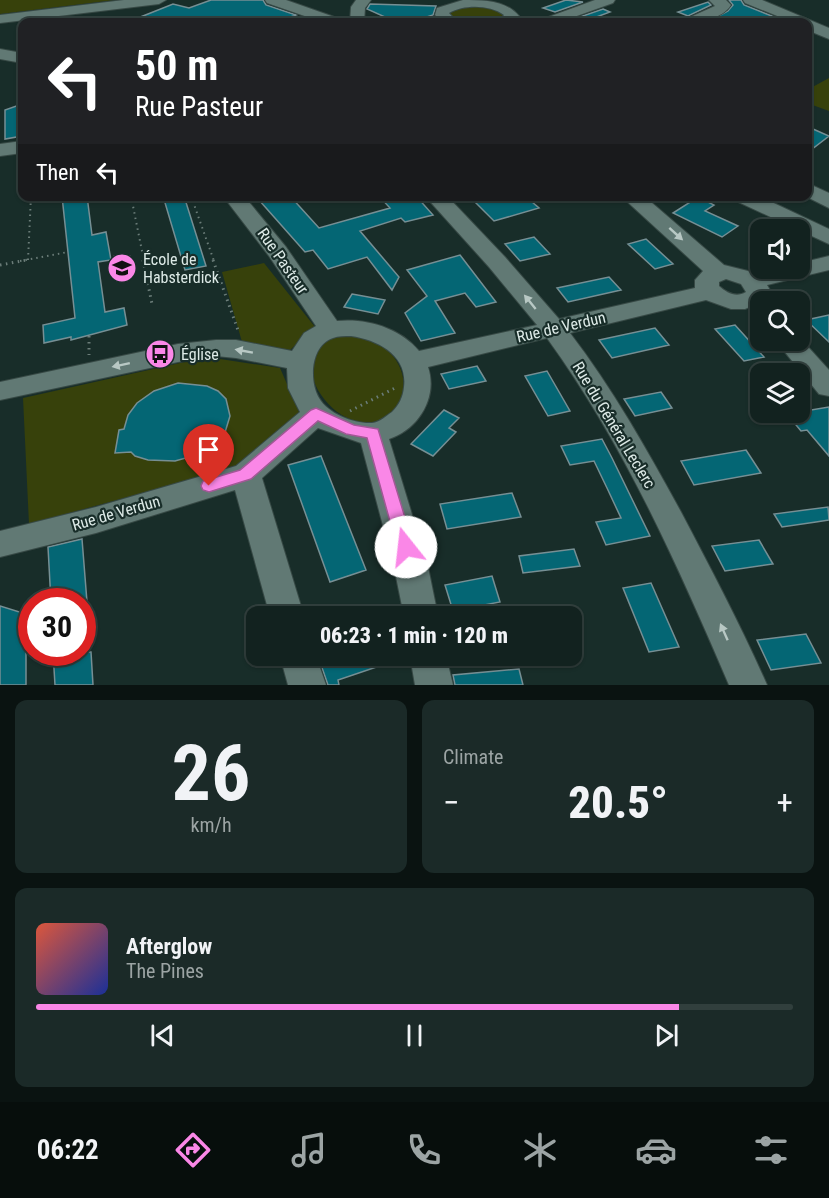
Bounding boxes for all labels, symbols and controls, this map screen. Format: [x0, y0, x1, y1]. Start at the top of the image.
text: 50 m [135, 41, 218, 90]
icon: left [36, 42, 114, 120]
text: Rue Pasteur [135, 91, 263, 123]
icon: left [91, 156, 124, 189]
text: Then [36, 160, 79, 185]
map controls [750, 219, 810, 423]
button: sound [750, 219, 810, 279]
street label: Rue Pasteur [253, 224, 313, 298]
one-way arrow [668, 227, 683, 241]
place label: École de Habsterdick [143, 250, 220, 287]
school or university icon: École de Habsterdick [106, 252, 138, 284]
button: search [750, 291, 810, 351]
one-way arrow [525, 294, 537, 309]
street label: Rue de Verdun [515, 308, 607, 346]
bus stop icon: Église [144, 338, 176, 370]
place label: Église [181, 345, 219, 364]
one-way arrow [234, 346, 253, 355]
street label: Rue du Général Leclerc [569, 358, 659, 492]
one-way arrow [111, 361, 130, 370]
button: layers [750, 363, 810, 423]
pin [183, 424, 234, 486]
icon: arrive [192, 433, 225, 466]
street label: Rue de Verdun [70, 491, 162, 535]
position arrow [374, 515, 438, 579]
speed limit sign: 30 [18, 588, 96, 666]
one-way arrow [719, 622, 729, 640]
text: 06:23 · 1 min · 120 m [320, 623, 508, 648]
text: 26 [172, 728, 250, 819]
text: Climate [443, 745, 503, 769]
text: 20.5° [568, 776, 668, 829]
text: − [443, 783, 460, 822]
text: + [777, 783, 793, 822]
text: km/h [190, 813, 232, 837]
text: Afterglow [126, 934, 212, 959]
text: The Pines [126, 959, 204, 983]
icon: previous [146, 1019, 179, 1052]
icon: pause [398, 1019, 431, 1052]
icon: next [650, 1019, 683, 1052]
icon: directions [172, 1129, 214, 1171]
icon: music [288, 1129, 330, 1171]
icon: phone [403, 1129, 445, 1171]
icon: climate [519, 1129, 561, 1171]
icon: car [635, 1129, 677, 1171]
icon: filters [750, 1129, 792, 1171]
text: 06:22 [37, 1134, 99, 1166]

